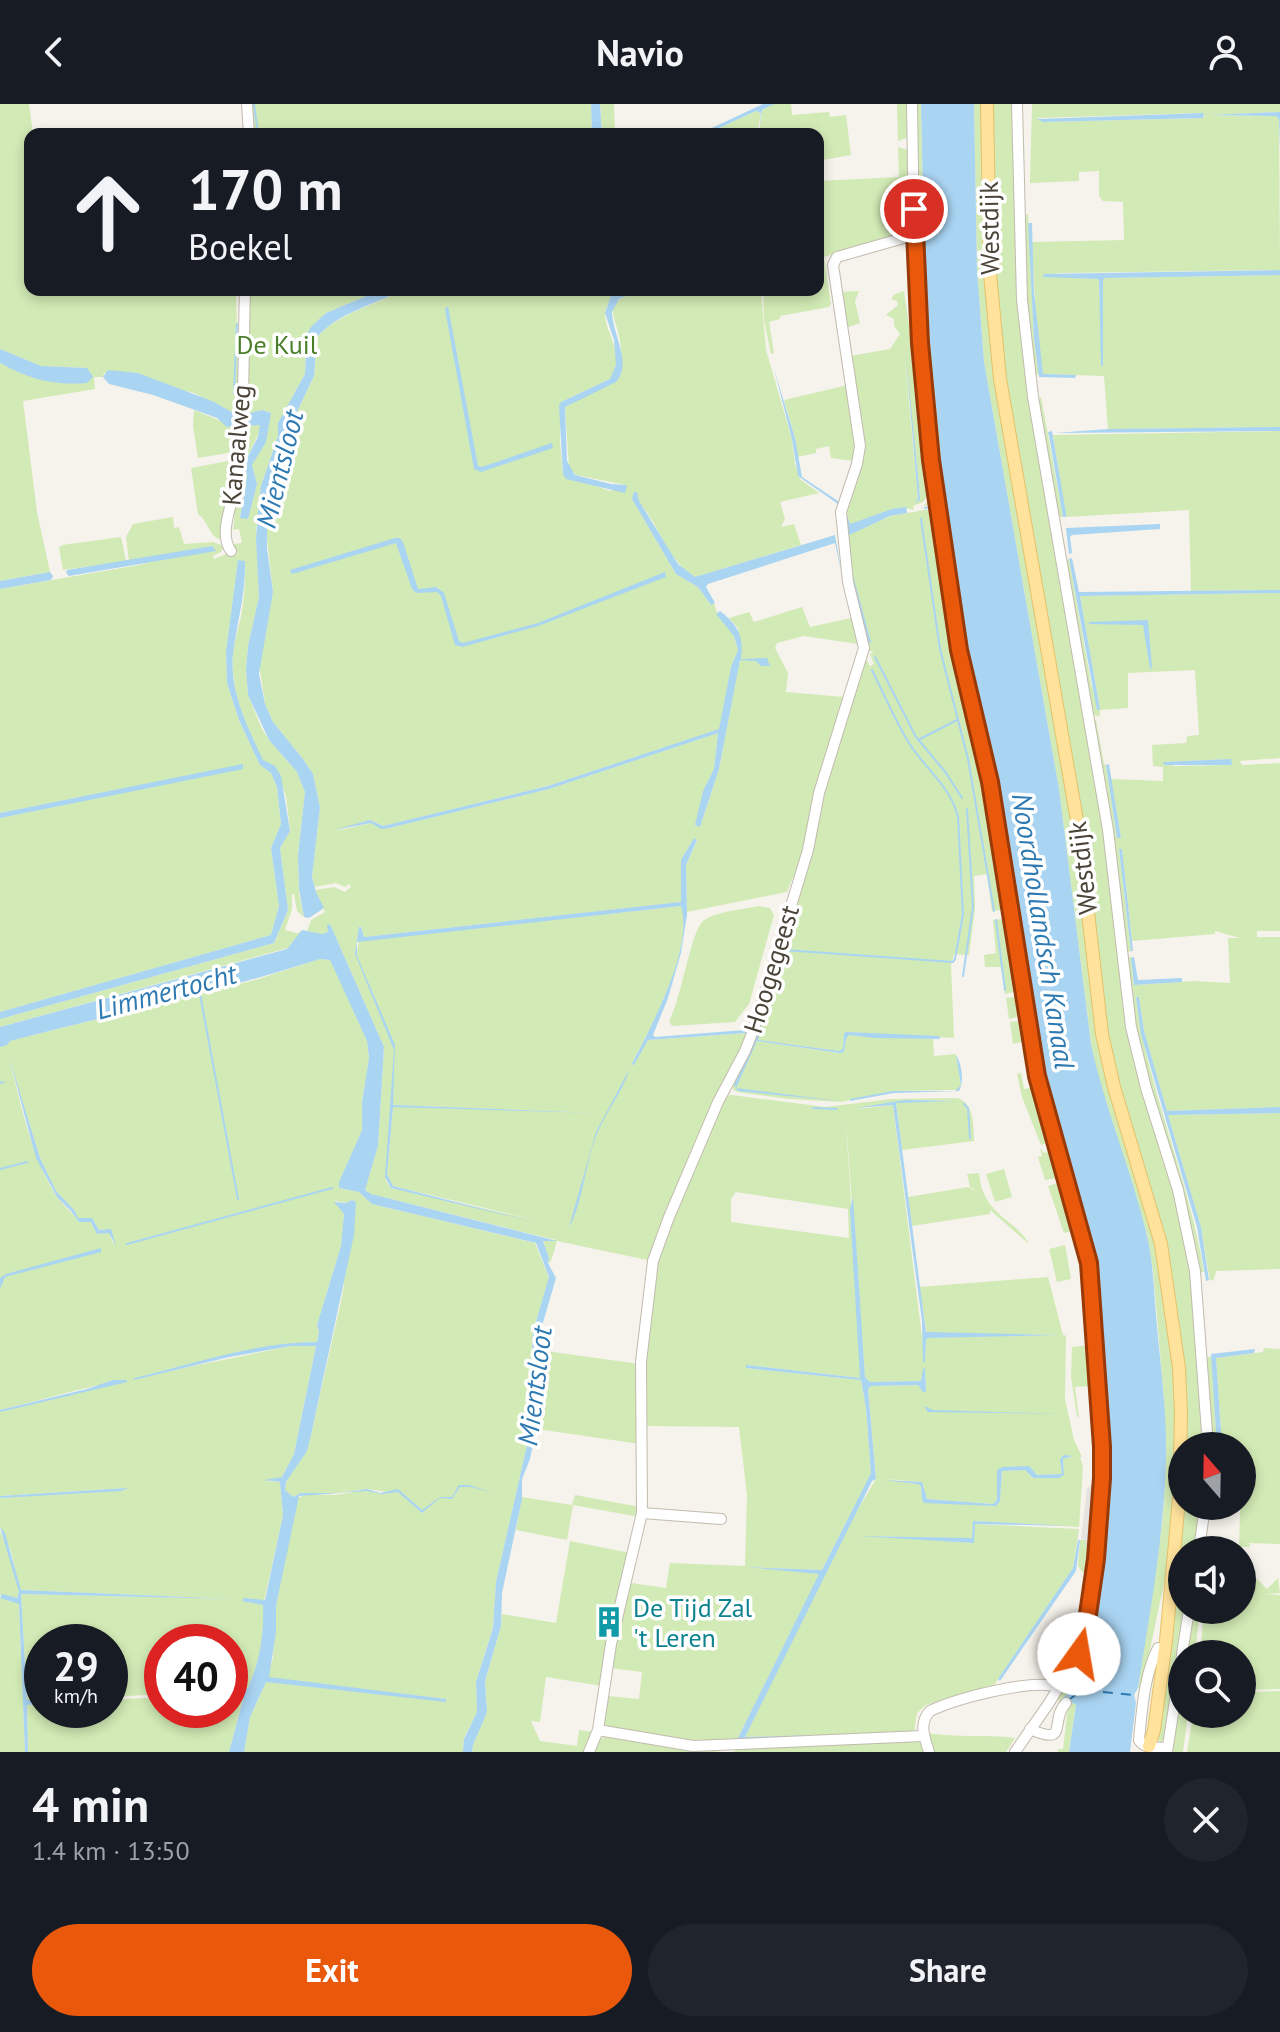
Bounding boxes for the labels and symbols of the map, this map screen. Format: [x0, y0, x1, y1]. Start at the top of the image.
pin [880, 175, 948, 243]
street label: Westdijk [972, 180, 1006, 275]
park label: De Kuil [237, 328, 318, 361]
street label: Kanaalweg [214, 383, 258, 507]
water label: Mientsloot [247, 405, 312, 532]
water label: Noordhollandsch Kanaal [1004, 790, 1084, 1072]
street label: Westdijk [1060, 819, 1104, 917]
street label: Hoogegeest [736, 901, 806, 1037]
water label: Limmertocht [92, 954, 241, 1027]
water label: Mientsloot [508, 1323, 560, 1448]
north arrow [1168, 1432, 1256, 1520]
place label: De Tijd Zal 't Leren [633, 1591, 753, 1654]
building icon: De Tijd Zal 't Leren [592, 1605, 626, 1639]
position arrow [1037, 1612, 1121, 1696]
speed limit sign: 40 [144, 1624, 248, 1728]

